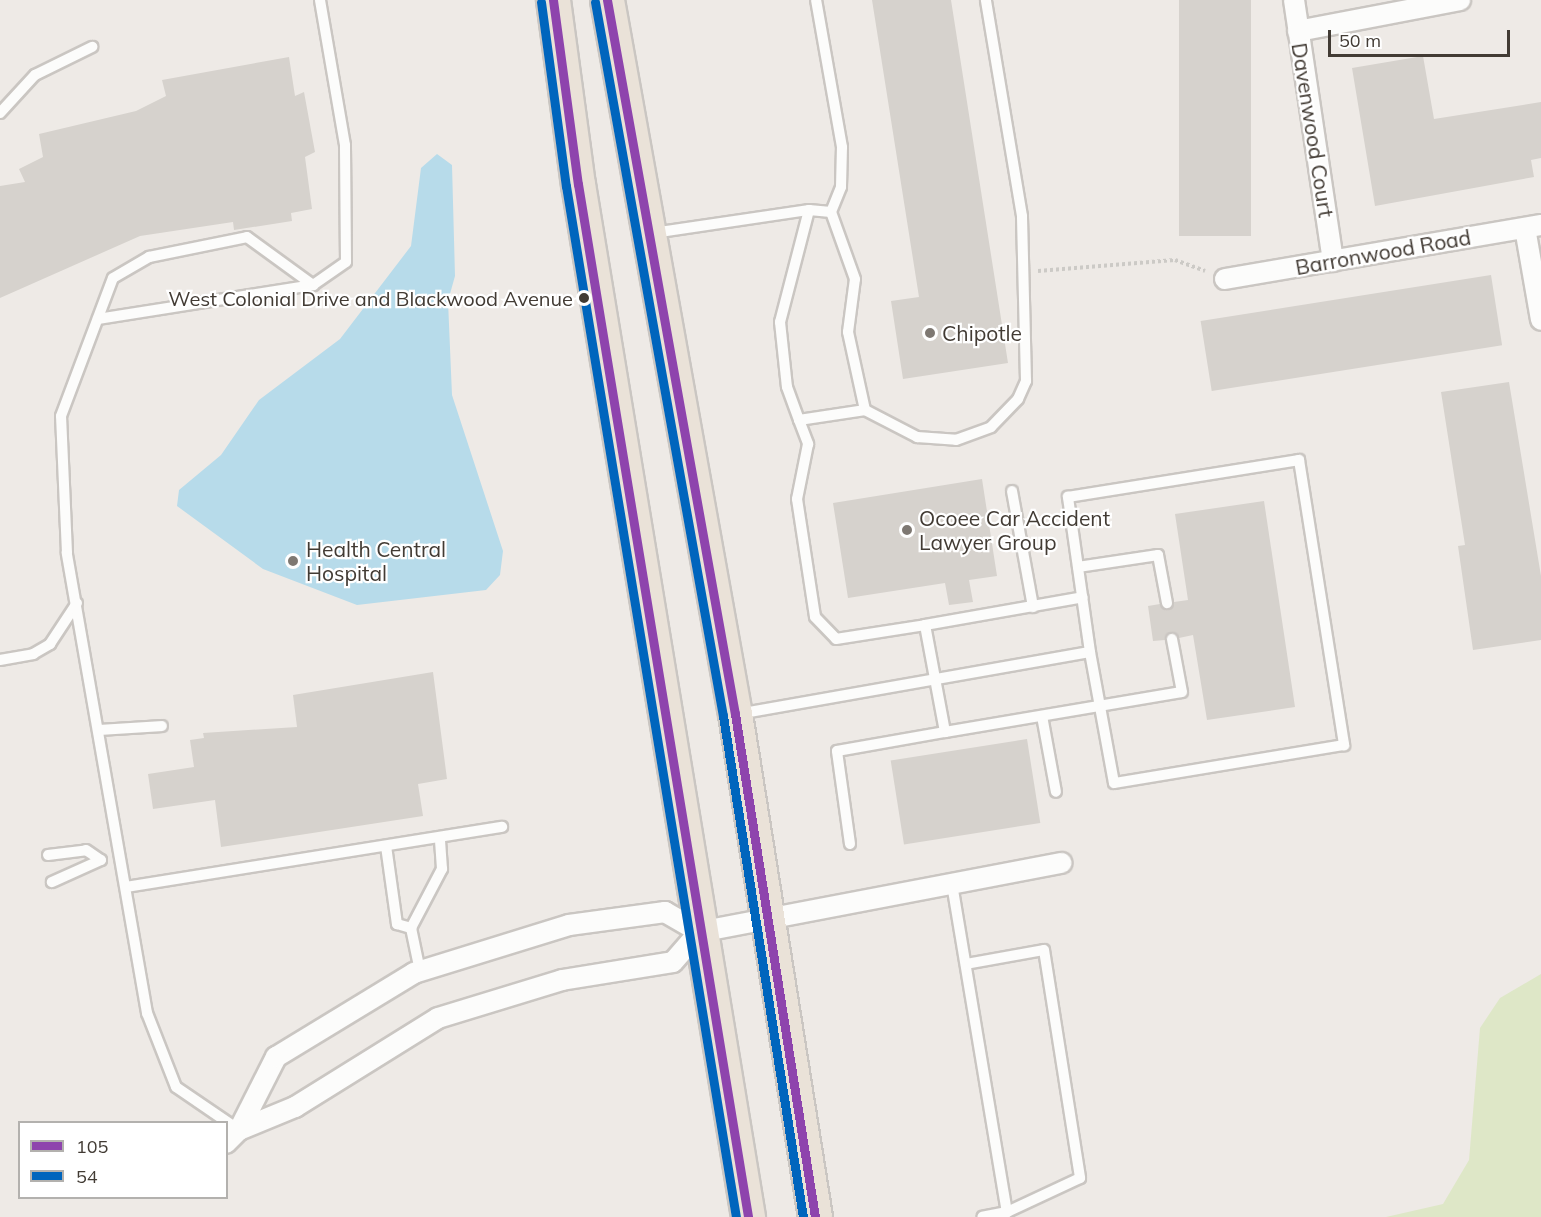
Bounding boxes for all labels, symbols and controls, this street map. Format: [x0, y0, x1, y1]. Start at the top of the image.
scale bar [1331, 18, 1512, 56]
text: 50 m [1339, 29, 1381, 52]
street label: Davenwood Court [1287, 41, 1339, 219]
street label: Barronwood Road [1293, 224, 1473, 280]
place label: West Colonial Drive and Blackwood Avenue [168, 286, 573, 310]
marker: West Colonial Drive and Blackwood Avenue [578, 292, 590, 304]
place label: Chipotle [942, 320, 1022, 346]
marker: Chipotle [923, 326, 937, 340]
place label: Ocoee Car Accident Lawyer Group [919, 505, 1110, 555]
marker: Ocoee Car Accident Lawyer Group [900, 523, 914, 537]
place label: Health Central Hospital [306, 536, 446, 586]
marker: Health Central Hospital [284, 552, 302, 570]
legend [18, 1121, 228, 1199]
text: 105 [76, 1135, 108, 1158]
text: 54 [76, 1165, 98, 1188]

